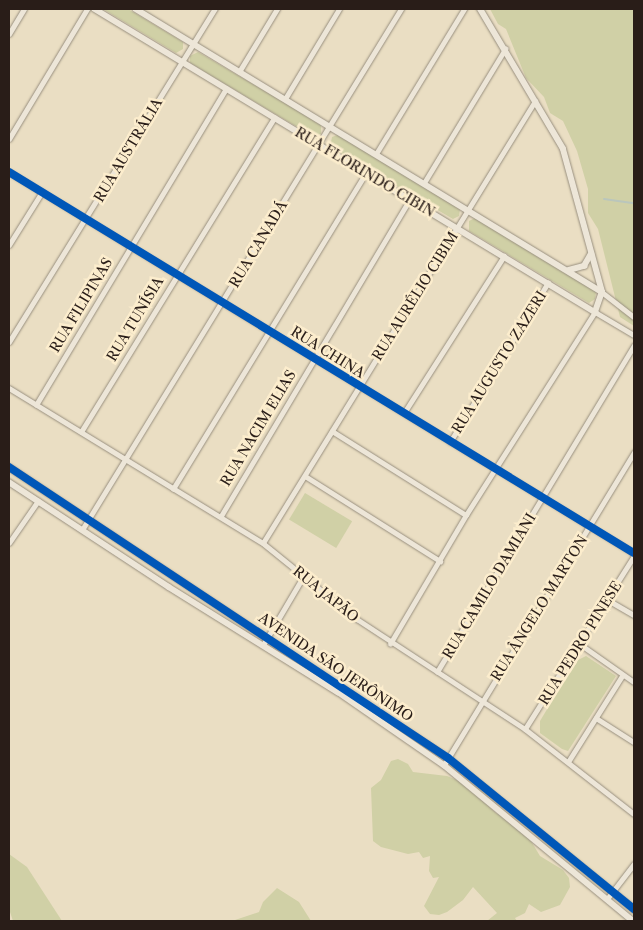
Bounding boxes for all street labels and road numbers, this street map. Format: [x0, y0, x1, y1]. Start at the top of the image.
street label: RUA AUSTRÁLIA [90, 95, 166, 205]
street label: RUA FLORINDO CIBIN [292, 123, 438, 221]
street label: RUA CANADÁ [225, 197, 291, 291]
street label: RUA AURÉLIO CIBIM [368, 228, 462, 364]
street label: RUA FILIPINAS [46, 254, 116, 356]
street label: RUA TUNÍSIA [103, 273, 167, 365]
street label: RUA AUGUSTO ZAZERI [448, 287, 550, 437]
street label: RUA CHINA [288, 323, 368, 381]
street label: RUA NACIM ELIAS [217, 367, 299, 489]
street label: RUA CAMILO DAMIANI [439, 510, 539, 662]
street label: RUA ÂNGELO MARTON [487, 532, 591, 684]
street label: RUA JAPÃO [290, 562, 362, 626]
street label: RUA PEDRO PINESE [535, 578, 625, 708]
street label: AVENIDA SÃO JERÔNIMO [255, 609, 417, 725]

